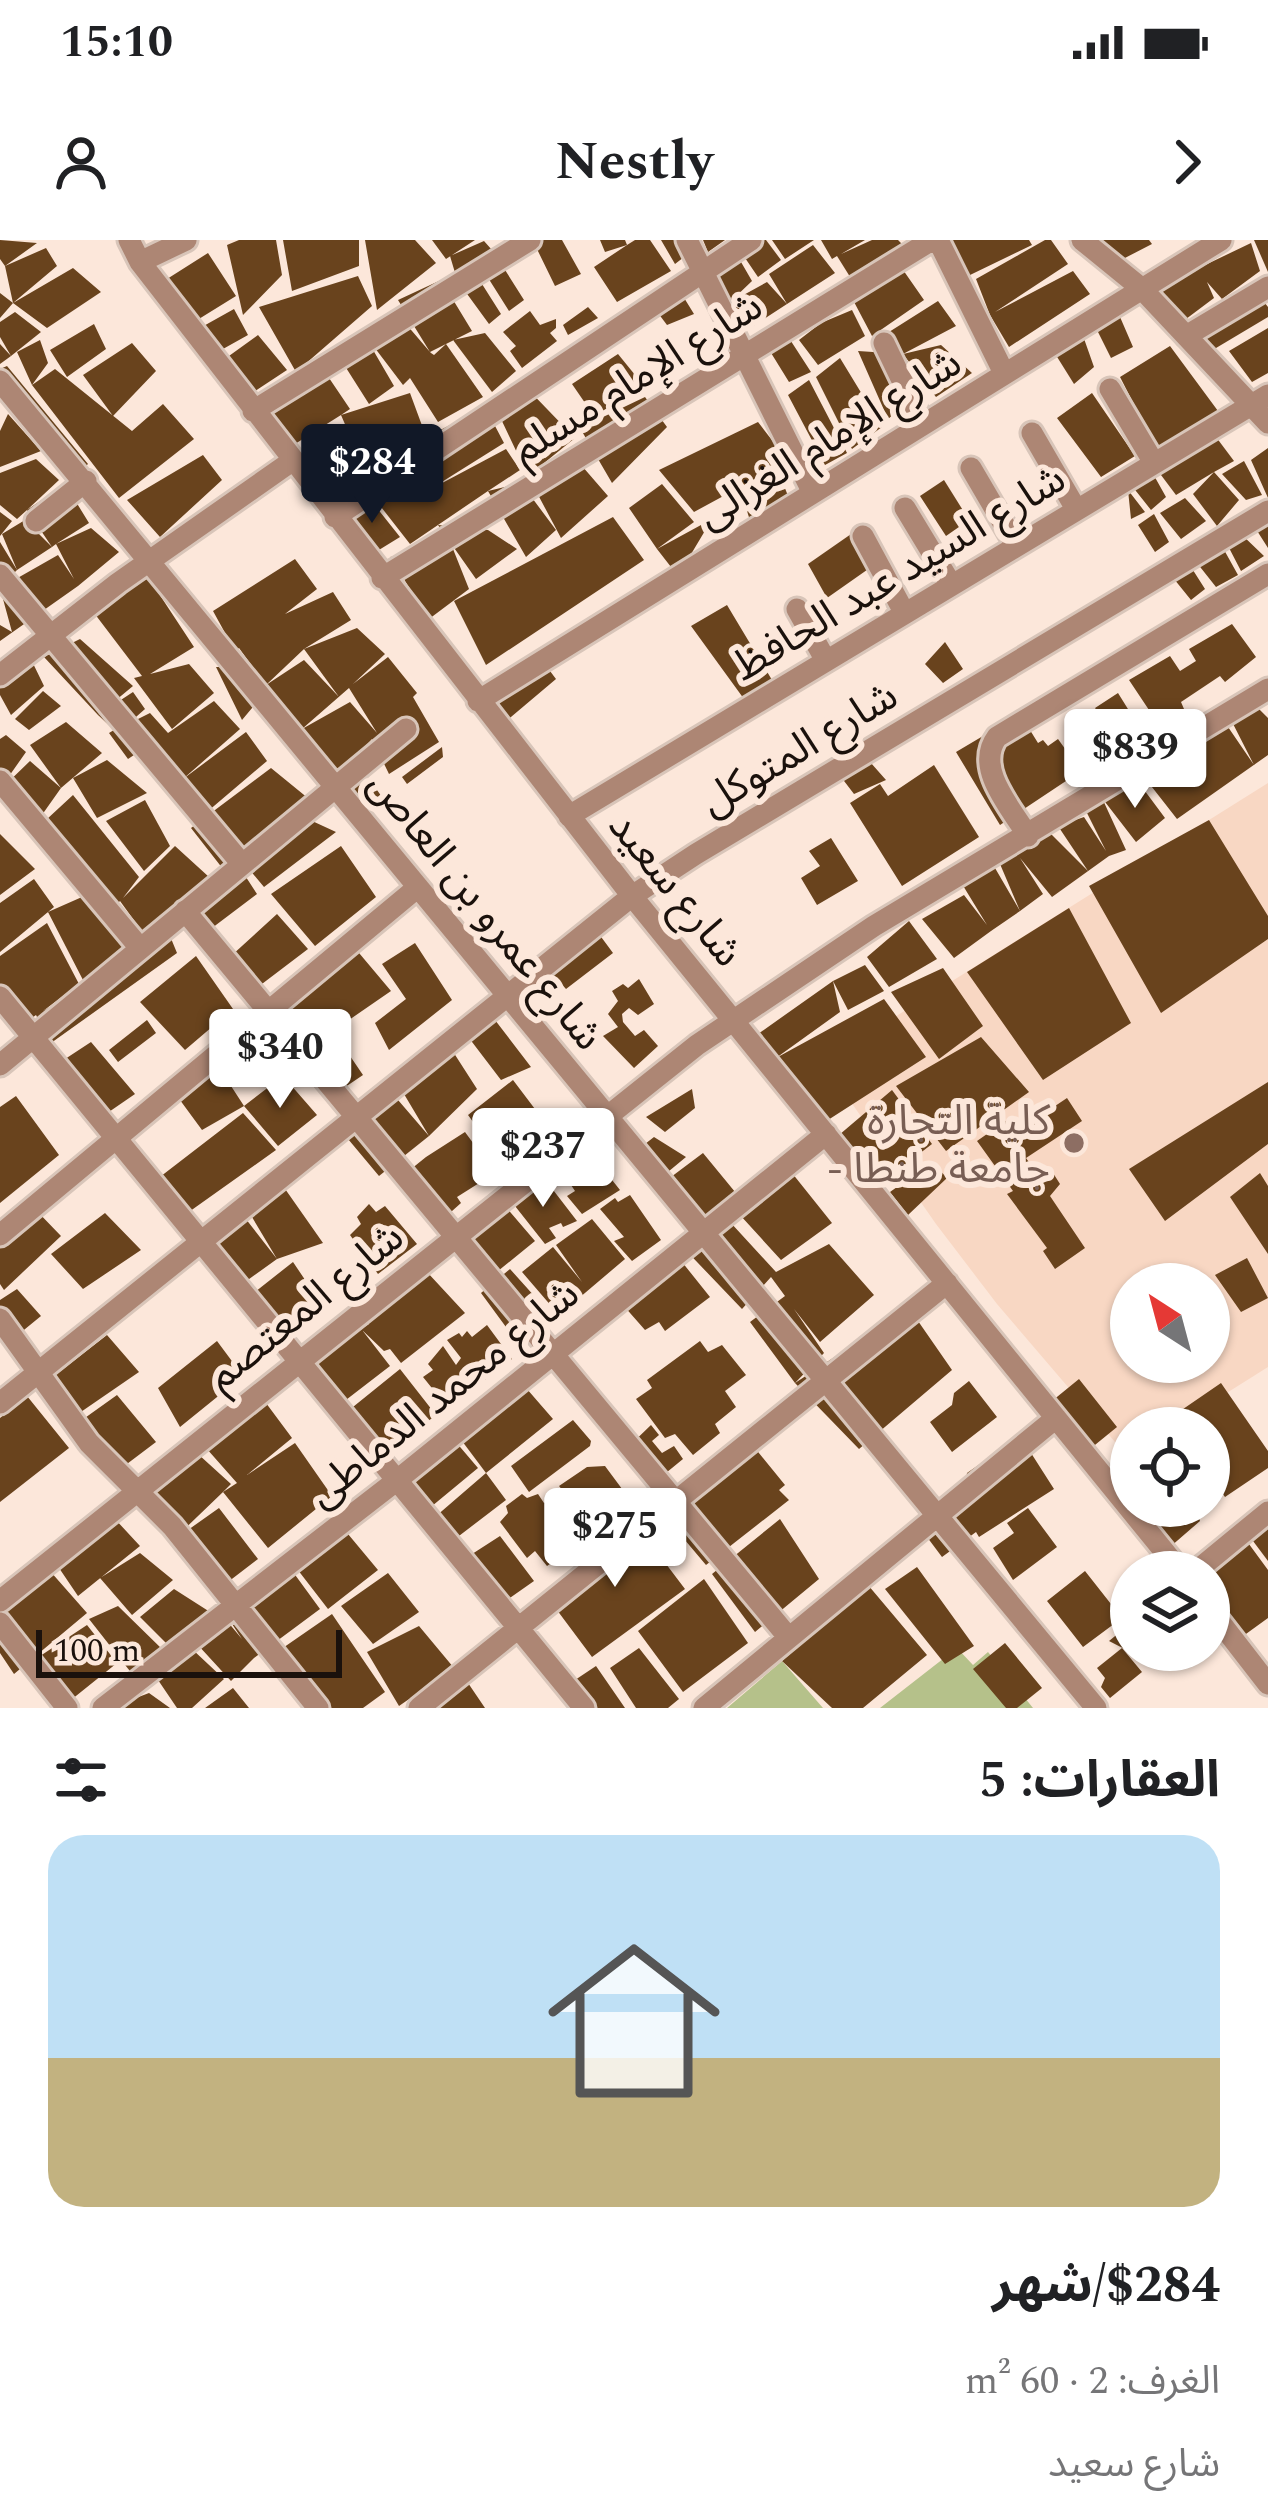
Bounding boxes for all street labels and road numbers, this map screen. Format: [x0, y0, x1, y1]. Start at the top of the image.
street label: شارع الإمام مسلم [499, 276, 775, 481]
street label: شارع الإمام الغزالى [685, 332, 974, 546]
street label: شارع السيد عبد الحافظ [720, 448, 1078, 698]
street label: شارع المتوكل [688, 665, 910, 833]
street label: شارع عمرو بن العاص [352, 756, 618, 1065]
street label: شارع سعيد [592, 798, 758, 981]
street label: شارع المعتصم [193, 1207, 418, 1406]
street label: شارع محمد الدماطى [294, 1264, 594, 1524]

